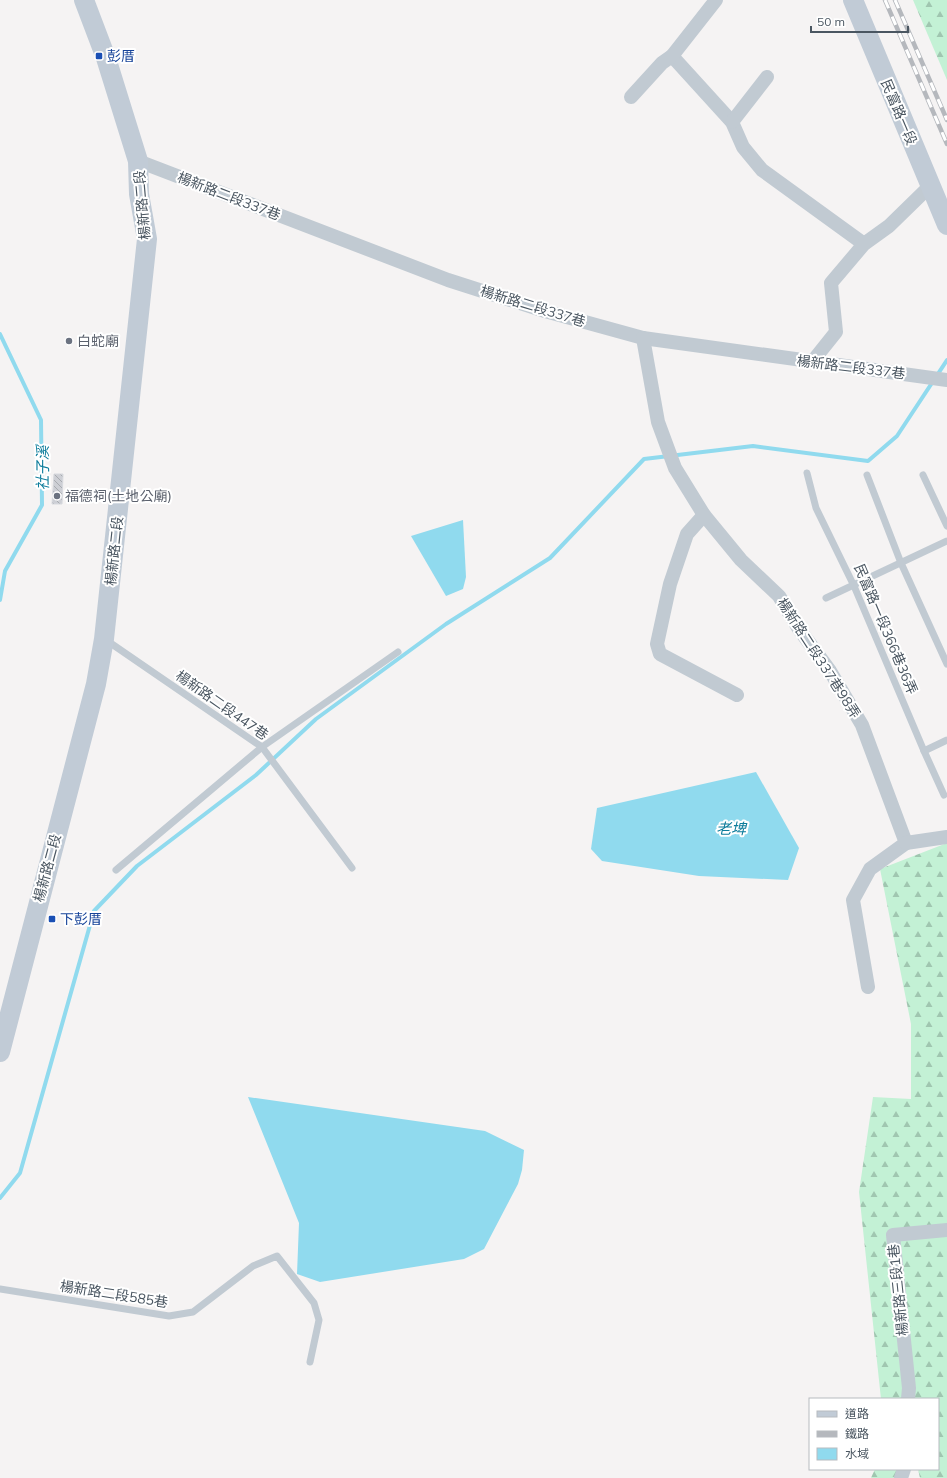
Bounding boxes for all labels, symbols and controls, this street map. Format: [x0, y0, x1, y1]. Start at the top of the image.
scale bar [811, 8, 908, 34]
text: 50 m [817, 14, 845, 29]
place label: 彭厝 [107, 47, 135, 65]
marker: 彭厝 [94, 51, 104, 61]
street label: 民富路一段 [877, 76, 921, 148]
street label: 楊新路二段337巷 [175, 168, 283, 224]
street label: 楊新路二段 [130, 169, 154, 241]
street label: 楊新路二段337巷 [478, 281, 588, 331]
place label: 白蛇廟 [77, 332, 119, 350]
marker: 白蛇廟 [64, 336, 74, 346]
street label: 楊新路二段337巷 [796, 351, 906, 383]
water label: 社子溪 [33, 444, 52, 491]
place label: 福德祠(土地公廟) [65, 487, 172, 505]
marker: 福德祠(土地公廟) [52, 491, 62, 501]
street label: 楊新路二段 [101, 515, 127, 587]
street label: 民富路一段366巷36弄 [850, 561, 922, 697]
street label: 楊新路二段337巷98弄 [773, 594, 865, 722]
street label: 楊新路二段447巷 [172, 666, 272, 744]
water label: 老埤 [716, 819, 748, 838]
street label: 楊新路二段 [29, 832, 65, 904]
place label: 下彭厝 [60, 910, 102, 928]
marker: 下彭厝 [47, 914, 57, 924]
street label: 楊新路三段1巷 [884, 1243, 912, 1337]
street label: 楊新路二段585巷 [59, 1277, 169, 1311]
legend [809, 1398, 939, 1470]
text: 道路 [845, 1406, 869, 1421]
text: 鐵路 [845, 1426, 869, 1441]
text: 水域 [845, 1446, 869, 1461]

